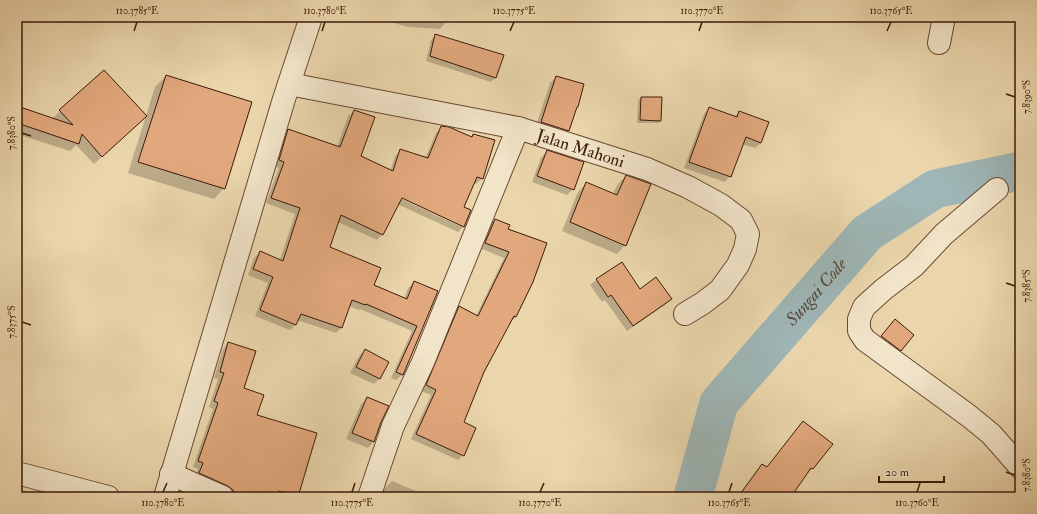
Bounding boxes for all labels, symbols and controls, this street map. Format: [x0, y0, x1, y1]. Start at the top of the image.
text: 110.3785°E [116, 5, 158, 17]
text: 110.3780°E [303, 5, 347, 17]
text: 110.3775°E [493, 5, 535, 17]
text: 110.3770°E [681, 5, 724, 17]
text: 110.3765°E [870, 5, 912, 17]
text: 7.8390°S [1021, 80, 1033, 114]
text: 7.8380°S [6, 116, 18, 150]
street label: Jalan Mahoni [533, 124, 628, 172]
water label: Sungai Code [780, 253, 853, 331]
text: 7.8385°S [1021, 269, 1033, 303]
text: 7.8375°S [6, 306, 18, 338]
scale bar [879, 458, 944, 484]
text: 7.8380°S [1021, 458, 1033, 492]
text: 20 m [885, 465, 910, 480]
text: 110.3780°E [141, 497, 185, 509]
text: 110.3775°E [331, 497, 373, 509]
text: 110.3770°E [519, 497, 562, 509]
text: 110.3765°E [708, 497, 750, 509]
text: 110.3760°E [895, 497, 939, 509]

